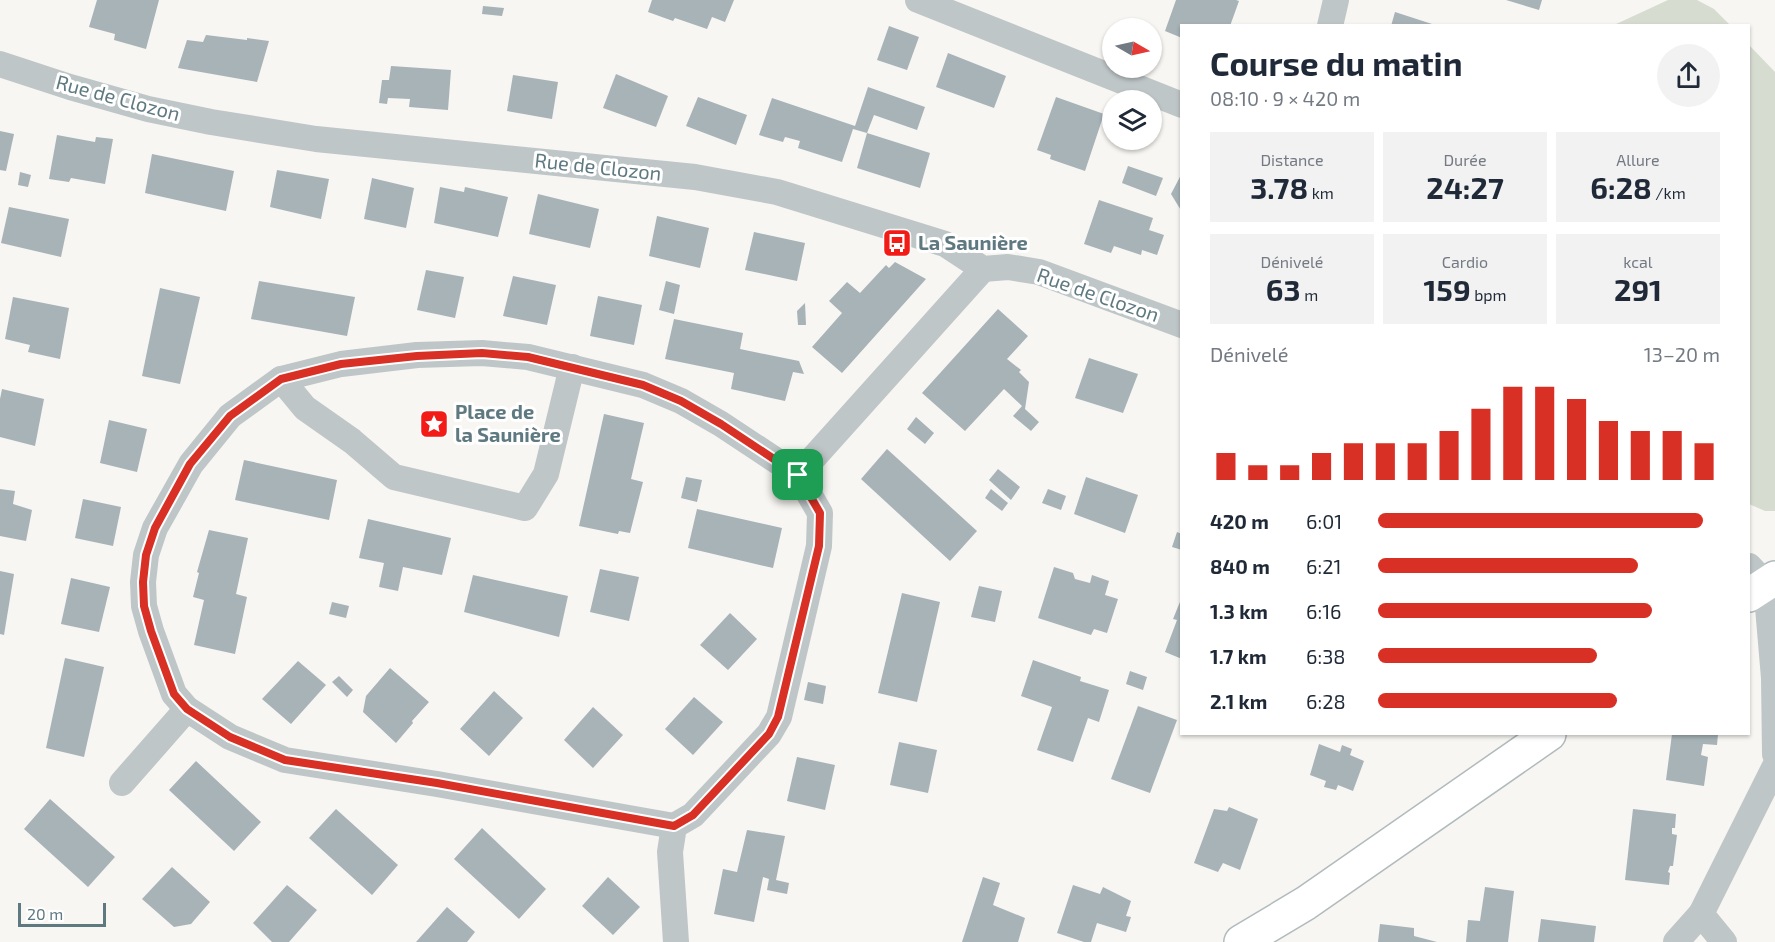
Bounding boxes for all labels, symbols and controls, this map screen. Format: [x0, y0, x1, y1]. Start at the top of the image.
north arrow [1102, 18, 1162, 78]
map controls [1102, 18, 1162, 150]
text: Course du matin [1210, 43, 1463, 83]
button: share [1657, 44, 1720, 107]
street label: Rue de Clozon [54, 69, 183, 125]
text: 08:10 · 9 × 420 m [1210, 86, 1360, 110]
button: layers [1102, 90, 1162, 150]
street label: Rue de Clozon [533, 147, 663, 185]
text: Distance [1260, 150, 1324, 169]
text: Durée [1443, 150, 1487, 169]
text: Allure [1616, 150, 1660, 169]
text: 3.78 [1250, 169, 1308, 205]
text: 24:27 [1426, 169, 1504, 205]
text: 6:28 [1590, 169, 1652, 205]
text: km [1308, 183, 1334, 202]
text: /km [1652, 183, 1686, 202]
bus stop icon: La Saunière [881, 227, 913, 259]
place label: La Saunière [918, 230, 1028, 254]
text: Dénivelé [1261, 252, 1323, 271]
text: Cardio [1442, 252, 1488, 271]
text: kcal [1623, 252, 1653, 271]
street label: Rue de Clozon [1034, 262, 1162, 326]
text: 63 [1266, 271, 1301, 307]
text: 159 [1423, 271, 1471, 307]
text: 291 [1614, 271, 1662, 307]
text: m [1301, 285, 1318, 304]
text: bpm [1471, 285, 1507, 304]
text: Dénivelé [1210, 342, 1289, 366]
text: 13–20 m [1644, 342, 1720, 366]
place label: Place de la Saunière [455, 399, 561, 446]
place icon: Place de la Saunière [418, 408, 450, 440]
pin [772, 449, 823, 500]
icon: arrive [781, 458, 814, 491]
text: 420 m [1210, 509, 1269, 533]
text: 6:01 [1306, 509, 1342, 533]
text: 840 m [1210, 554, 1270, 578]
text: 6:21 [1306, 554, 1341, 578]
text: 1.3 km [1210, 599, 1268, 623]
text: 6:16 [1306, 599, 1342, 623]
text: 1.7 km [1210, 644, 1267, 668]
text: 6:38 [1306, 644, 1345, 668]
text: 2.1 km [1210, 689, 1267, 713]
text: 6:28 [1306, 689, 1346, 713]
scale bar [18, 900, 106, 928]
text: 20 m [27, 904, 63, 923]

